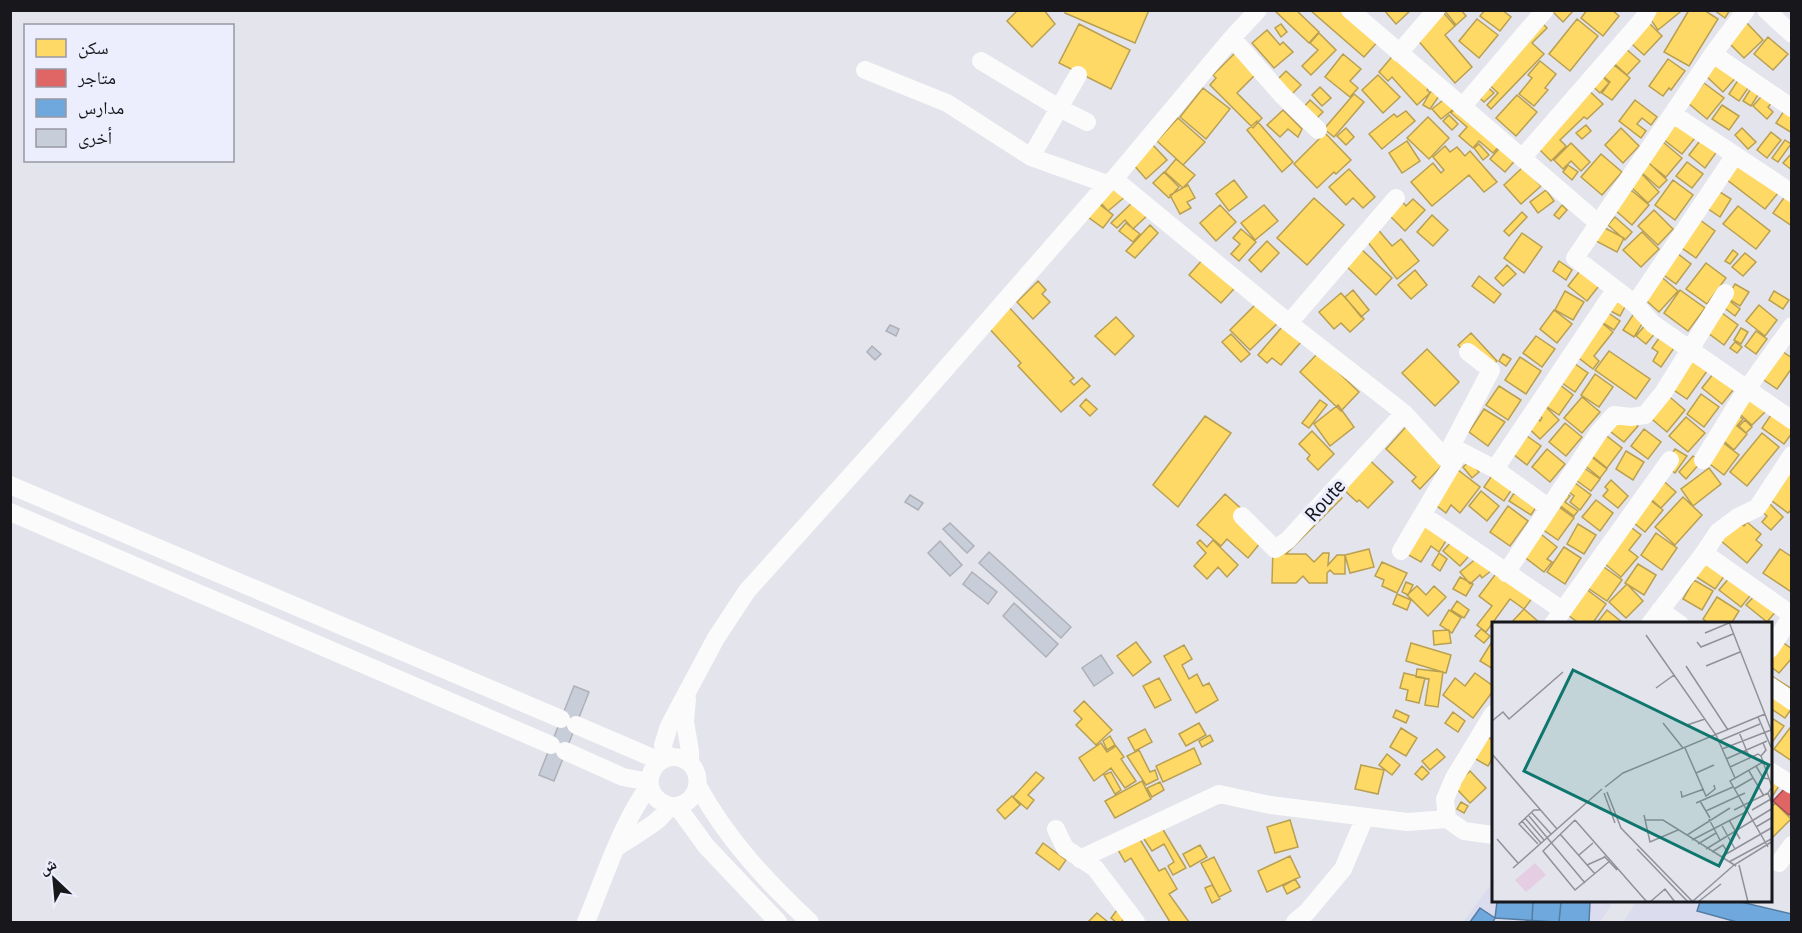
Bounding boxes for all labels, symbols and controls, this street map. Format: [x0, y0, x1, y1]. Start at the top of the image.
legend [24, 24, 234, 162]
text: سكن [78, 36, 109, 59]
text: متاجر [77, 66, 116, 89]
text: مدارس [78, 96, 124, 119]
text: أخرى [78, 126, 112, 149]
street label: Route [1299, 473, 1351, 527]
inset map [1492, 622, 1772, 903]
north arrow [24, 849, 84, 909]
text: ش [35, 853, 59, 878]

